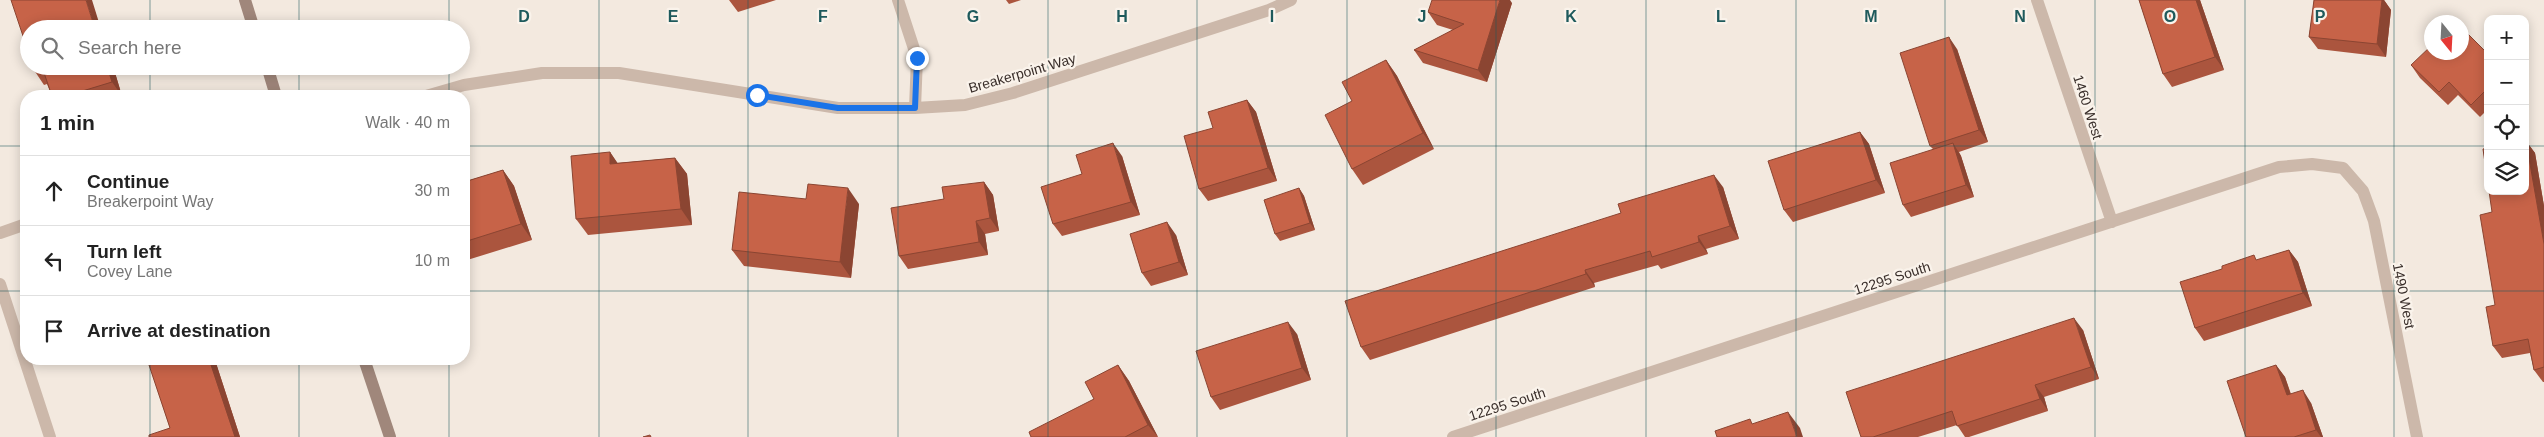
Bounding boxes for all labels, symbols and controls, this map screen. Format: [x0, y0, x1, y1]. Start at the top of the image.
text: D [518, 8, 530, 25]
text: E [668, 8, 679, 25]
text: F [818, 8, 828, 25]
text: G [967, 8, 979, 25]
text: H [1116, 8, 1128, 25]
text: I [1270, 8, 1274, 25]
text: J [1418, 8, 1426, 25]
text: K [1565, 8, 1577, 25]
text: L [1716, 8, 1726, 25]
text: M [1864, 8, 1878, 25]
text: N [2014, 8, 2026, 25]
text: O [2164, 8, 2176, 25]
text: P [2315, 8, 2326, 25]
north arrow [2424, 15, 2469, 60]
map controls [2484, 15, 2529, 195]
button: + [2484, 15, 2529, 60]
search box [20, 20, 470, 75]
icon: search [38, 34, 66, 62]
text: Search here [78, 37, 182, 58]
route end [906, 47, 929, 70]
street label: Breakerpoint Way [967, 50, 1077, 96]
button: − [2484, 60, 2529, 105]
street label: 1460 West [2070, 73, 2106, 141]
route start [746, 84, 769, 107]
button: locate [2484, 105, 2529, 150]
text: 1 min [40, 111, 95, 134]
text: Walk · 40 m [365, 114, 450, 131]
button: layers [2484, 150, 2529, 195]
text: Continue [87, 171, 169, 192]
icon: ahead [40, 177, 68, 205]
text: 30 m [414, 182, 450, 199]
text: Breakerpoint Way [87, 193, 214, 210]
text: Turn left [87, 241, 162, 262]
icon: left [40, 247, 68, 275]
text: 10 m [414, 252, 450, 269]
street label: 12295 South [1852, 258, 1932, 298]
street label: 1490 West [2390, 262, 2418, 330]
text: Covey Lane [87, 263, 172, 280]
icon: arrive [40, 317, 68, 345]
text: Arrive at destination [87, 320, 271, 341]
street label: 12295 South [1467, 384, 1547, 424]

